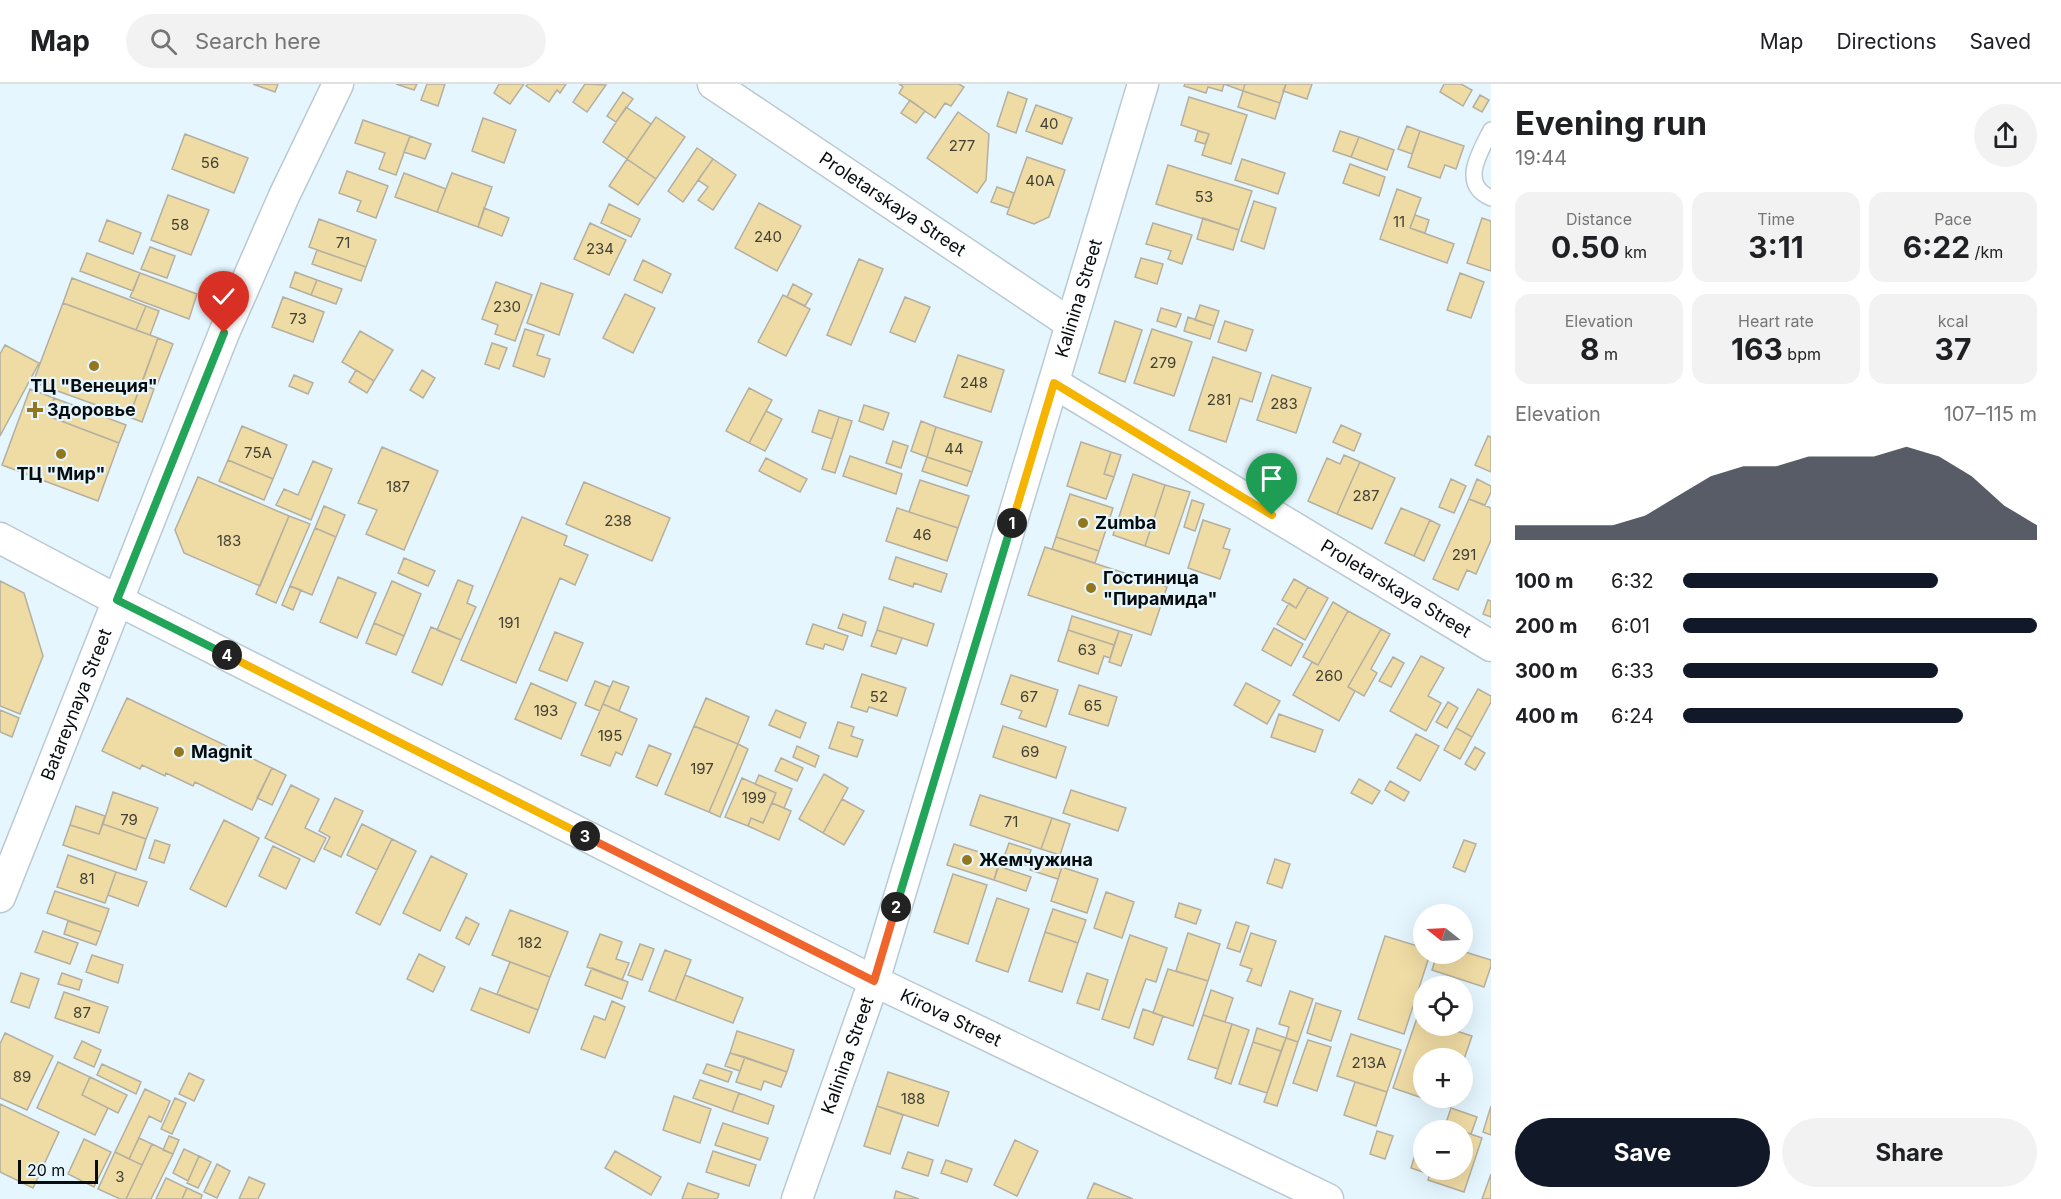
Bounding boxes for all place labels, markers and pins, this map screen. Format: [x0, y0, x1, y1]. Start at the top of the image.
pin [198, 271, 249, 333]
marker: ТЦ "Венеция" [87, 359, 101, 373]
place label: ТЦ "Венеция" [30, 375, 158, 396]
place label: Здоровье [47, 399, 136, 420]
marker: Здоровье [28, 403, 42, 417]
marker: ТЦ "Мир" [54, 447, 68, 461]
pin [1246, 453, 1297, 515]
place label: ТЦ "Мир" [17, 463, 105, 484]
pin: 1 [997, 508, 1027, 538]
place label: Zumba [1095, 512, 1157, 533]
marker: Zumba [1076, 516, 1090, 530]
place label: Гостиница "Пирамида" [1103, 567, 1217, 609]
marker: Гостиница "Пирамида" [1084, 581, 1098, 595]
pin: 4 [212, 640, 242, 670]
place label: Magnit [191, 741, 253, 762]
marker: Magnit [172, 745, 186, 759]
pin: 3 [570, 821, 600, 851]
place label: Жемчужина [979, 849, 1093, 870]
marker: Жемчужина [960, 853, 974, 867]
pin: 2 [881, 892, 911, 922]

